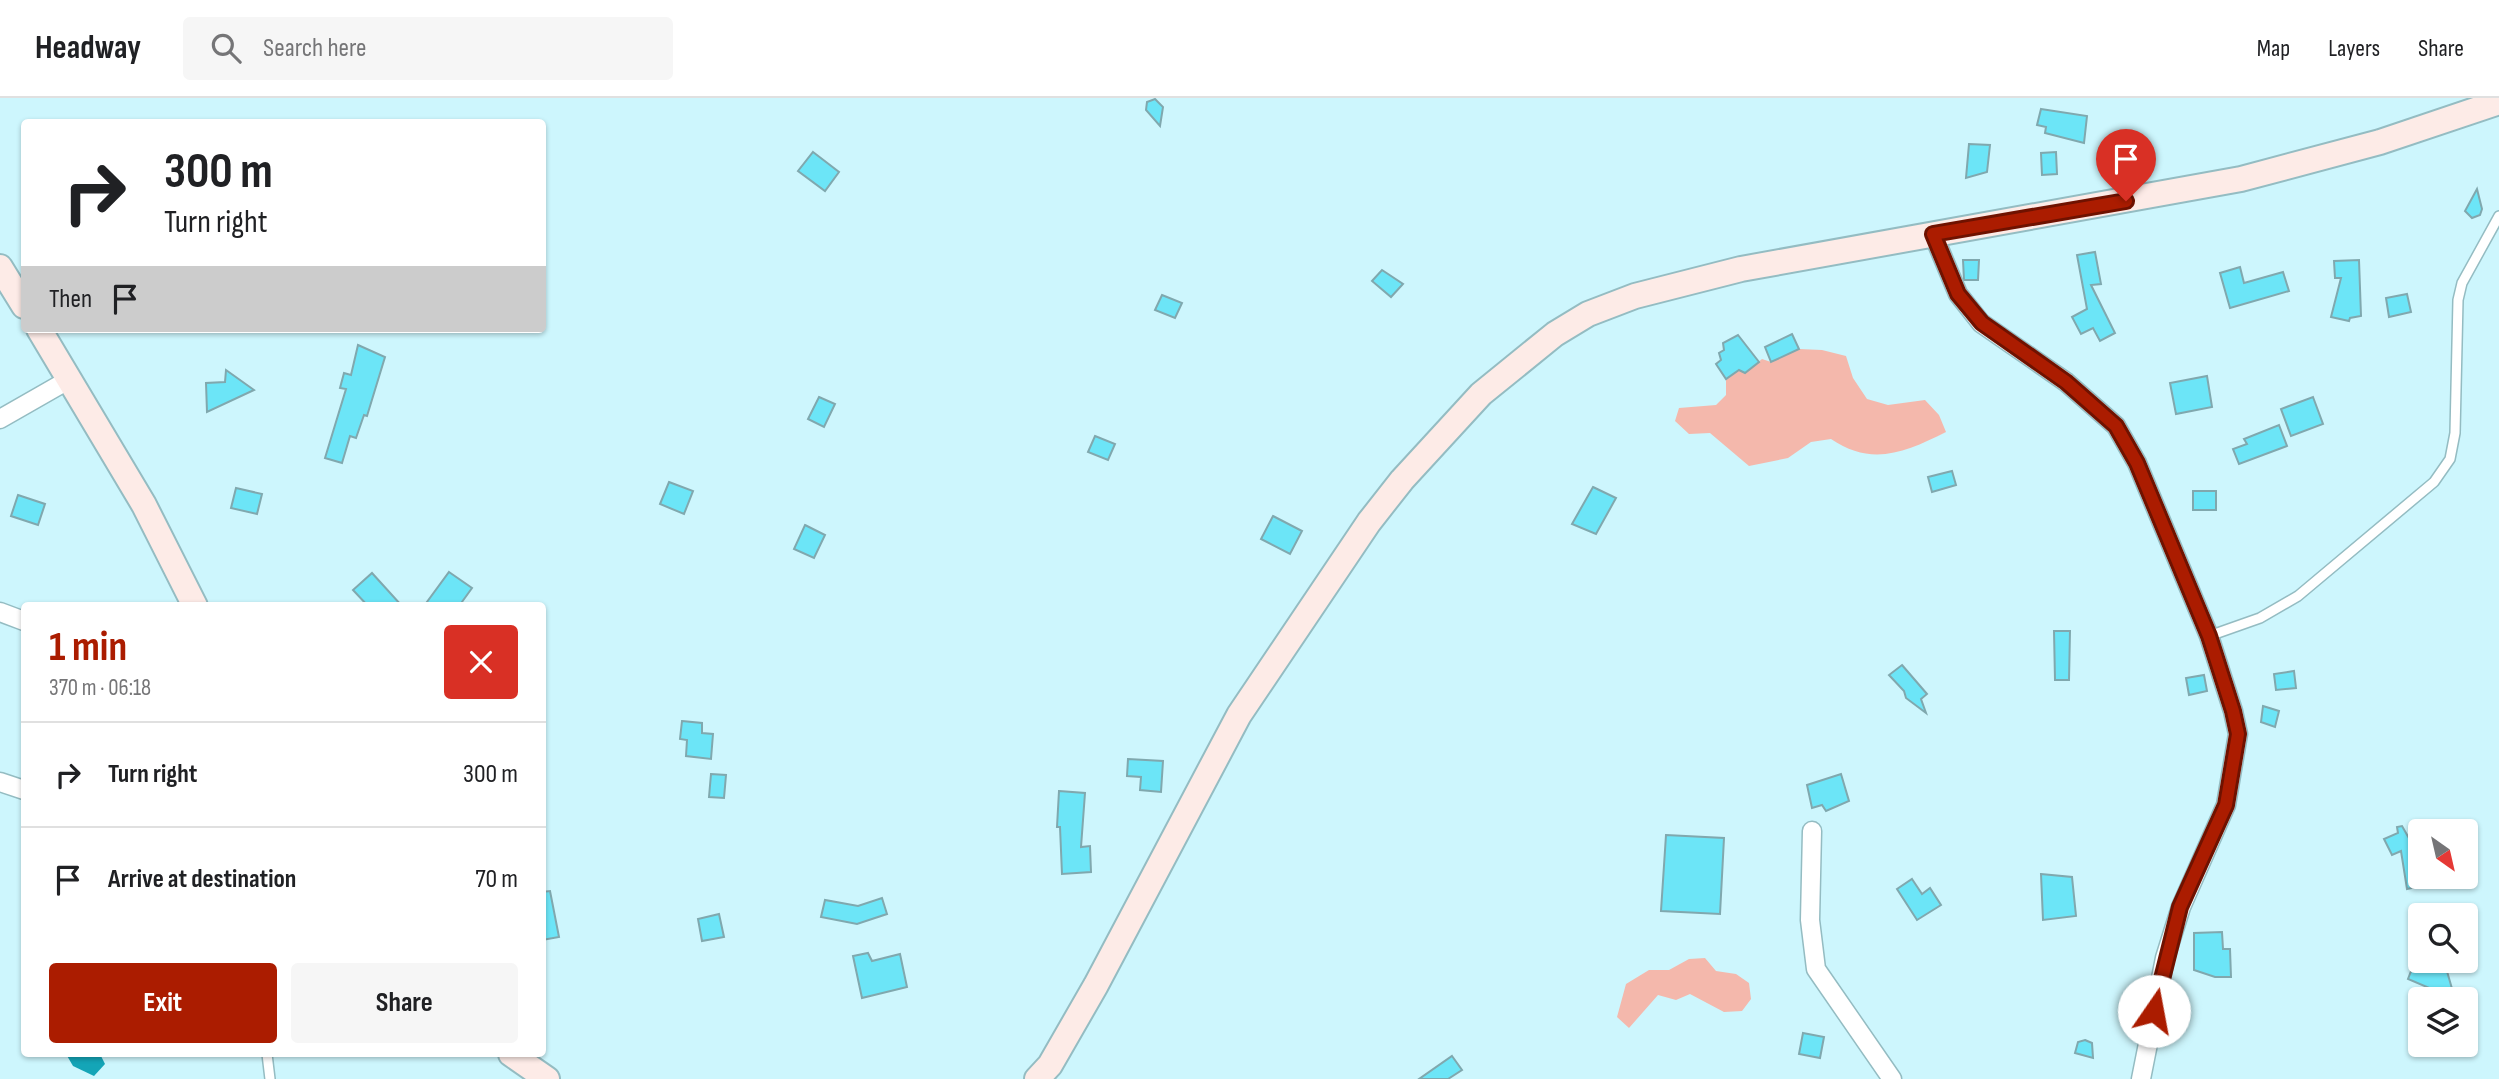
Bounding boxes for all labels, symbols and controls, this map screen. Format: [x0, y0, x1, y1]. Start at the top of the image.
search box [183, 17, 673, 80]
text: Headway [35, 28, 141, 68]
icon: search [207, 29, 245, 67]
text: Search here [263, 33, 366, 64]
text: Map [2257, 34, 2290, 63]
text: Layers [2328, 34, 2380, 63]
text: Share [2418, 34, 2464, 63]
pin [2096, 129, 2156, 201]
icon: arrive [2107, 140, 2145, 178]
text: 300 m [164, 143, 273, 202]
icon: right [49, 147, 140, 238]
text: Turn right [164, 203, 268, 242]
icon: arrive [106, 280, 144, 318]
text: Then [49, 284, 92, 315]
text: 1 min [49, 622, 127, 673]
button: close [444, 625, 518, 699]
text: 370 m · 06:18 [49, 674, 151, 702]
icon: right [49, 756, 87, 794]
text: Turn right [108, 759, 197, 790]
text: 300 m [463, 759, 518, 790]
north arrow [2408, 819, 2478, 889]
map controls [2408, 819, 2478, 1057]
icon: arrive [49, 861, 87, 899]
text: Arrive at destination [108, 864, 296, 895]
text: 70 m [475, 864, 518, 895]
button: search [2408, 903, 2478, 973]
button: Exit [49, 963, 277, 1043]
button: Share [291, 963, 518, 1043]
position arrow [2117, 974, 2191, 1048]
button: layers [2408, 987, 2478, 1057]

